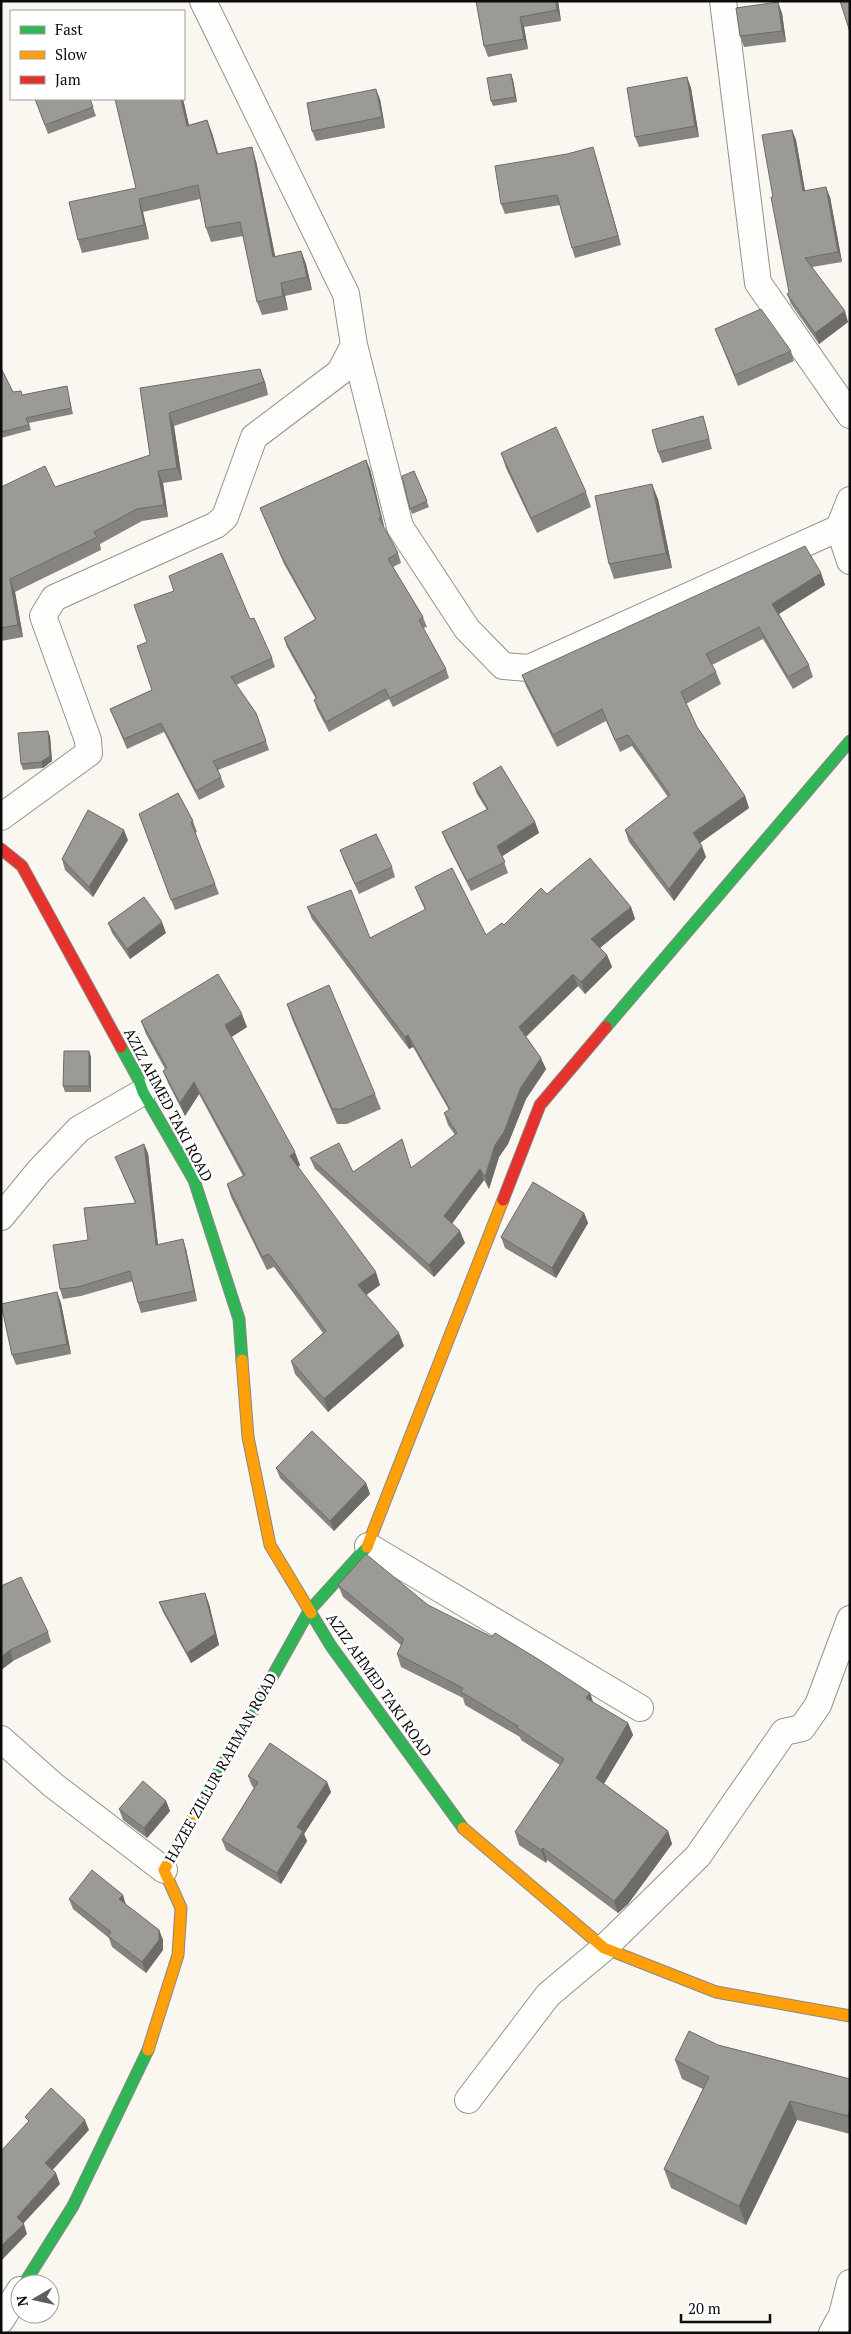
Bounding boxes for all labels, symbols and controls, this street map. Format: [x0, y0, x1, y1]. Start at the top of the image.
legend [10, 10, 185, 100]
text: Fast [55, 19, 83, 39]
text: Slow [55, 44, 88, 64]
text: Jam [55, 69, 81, 89]
street label: AZIZ AHMED TAKI ROAD [120, 1024, 218, 1185]
street label: AZIZ AHMED TAKI ROAD [323, 1609, 437, 1760]
street label: HAZEE ZILLUR RAHMAN ROAD [159, 1669, 281, 1866]
north arrow [10, 2274, 60, 2324]
scale bar [681, 2292, 770, 2324]
text: N [11, 2294, 32, 2308]
text: 20 m [688, 2298, 721, 2318]

